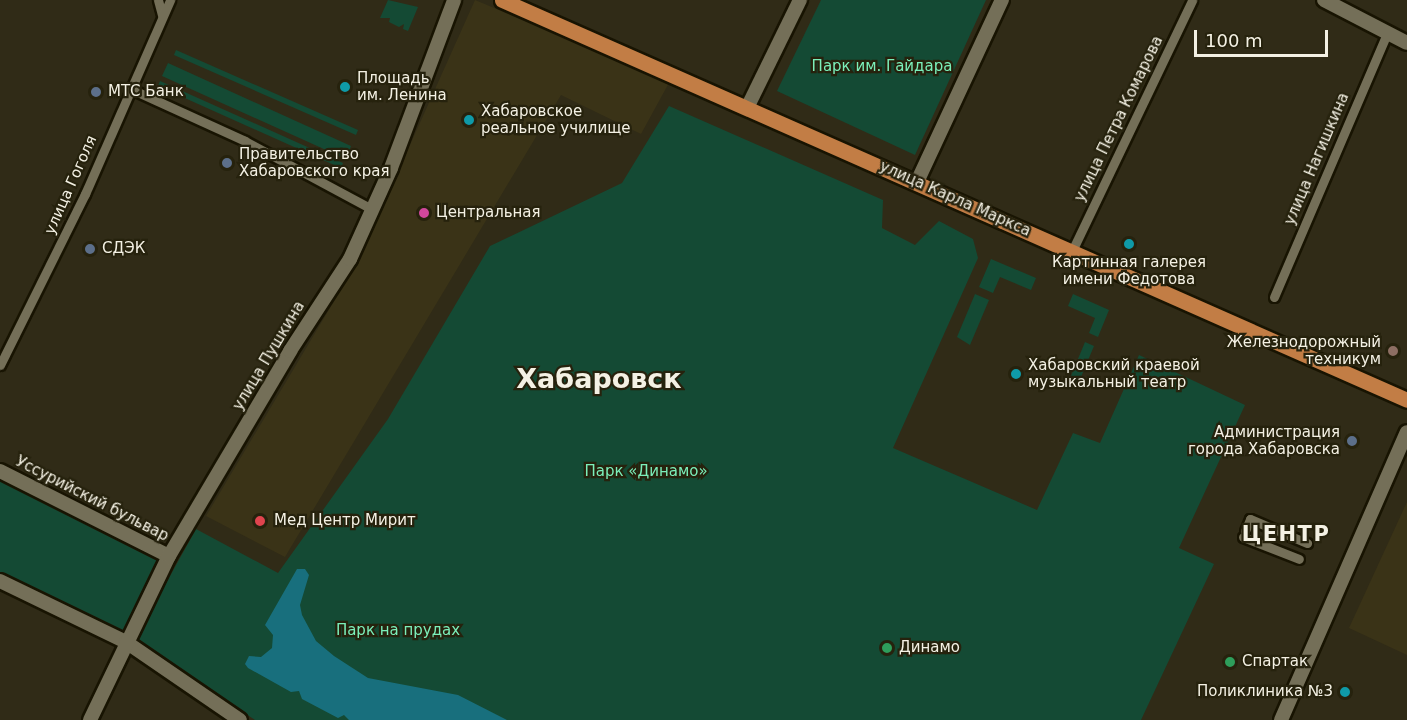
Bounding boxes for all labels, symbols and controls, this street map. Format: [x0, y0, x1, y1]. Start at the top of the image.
scale bar [1197, 18, 1330, 56]
text: 100 m [1205, 30, 1263, 51]
street label: улица Петра Комарова [1071, 33, 1167, 205]
park label: Парк им. Гайдара [812, 58, 952, 76]
place label: Площадь им. Ленина [357, 69, 447, 104]
marker: Площадь им. Ленина [338, 80, 352, 94]
place label: МТС Банк [108, 83, 184, 101]
marker: МТС Банк [89, 85, 103, 99]
street label: улица Нагишкина [1281, 90, 1353, 228]
place label: Хабаровское реальное училище [481, 102, 631, 137]
marker: Хабаровское реальное училище [462, 113, 476, 127]
street label: улица Гоголя [41, 133, 101, 237]
place label: Правительство Хабаровского края [239, 145, 390, 180]
marker: Правительство Хабаровского края [220, 156, 234, 170]
street label: улица Карла Маркса [877, 158, 1033, 240]
place label: Центральная [436, 204, 541, 222]
marker: Центральная [417, 206, 431, 220]
marker: Картинная галерея имени Федотова [1122, 237, 1136, 251]
place label: СДЭК [102, 240, 145, 258]
marker: СДЭК [83, 242, 97, 256]
place label: Картинная галерея имени Федотова [1052, 253, 1206, 288]
street label: улица Пушкина [229, 298, 309, 414]
place label: Железнодорожный техникум [1227, 333, 1381, 368]
marker: Железнодорожный техникум [1386, 344, 1400, 358]
place label: Хабаровский краевой музыкальный театр [1028, 356, 1200, 391]
district label: Хабаровск [516, 363, 682, 395]
marker: Хабаровский краевой музыкальный театр [1009, 367, 1023, 381]
place label: Администрация города Хабаровска [1188, 423, 1340, 458]
marker: Администрация города Хабаровска [1345, 434, 1359, 448]
street label: Уссурийский бульвар [13, 453, 171, 545]
park label: Парк «Динамо» [584, 463, 708, 481]
marker: Мед Центр Мирит [251, 512, 269, 530]
place label: Мед Центр Мирит [274, 512, 416, 530]
district label: ЦЕНТР [1242, 521, 1330, 547]
park label: Парк на прудах [336, 622, 460, 640]
place label: Динамо [899, 639, 960, 657]
marker: Динамо [880, 641, 894, 655]
place label: Спартак [1242, 653, 1308, 671]
marker: Спартак [1223, 655, 1237, 669]
place label: Поликлиника №3 [1197, 683, 1333, 701]
marker: Поликлиника №3 [1338, 685, 1352, 699]

